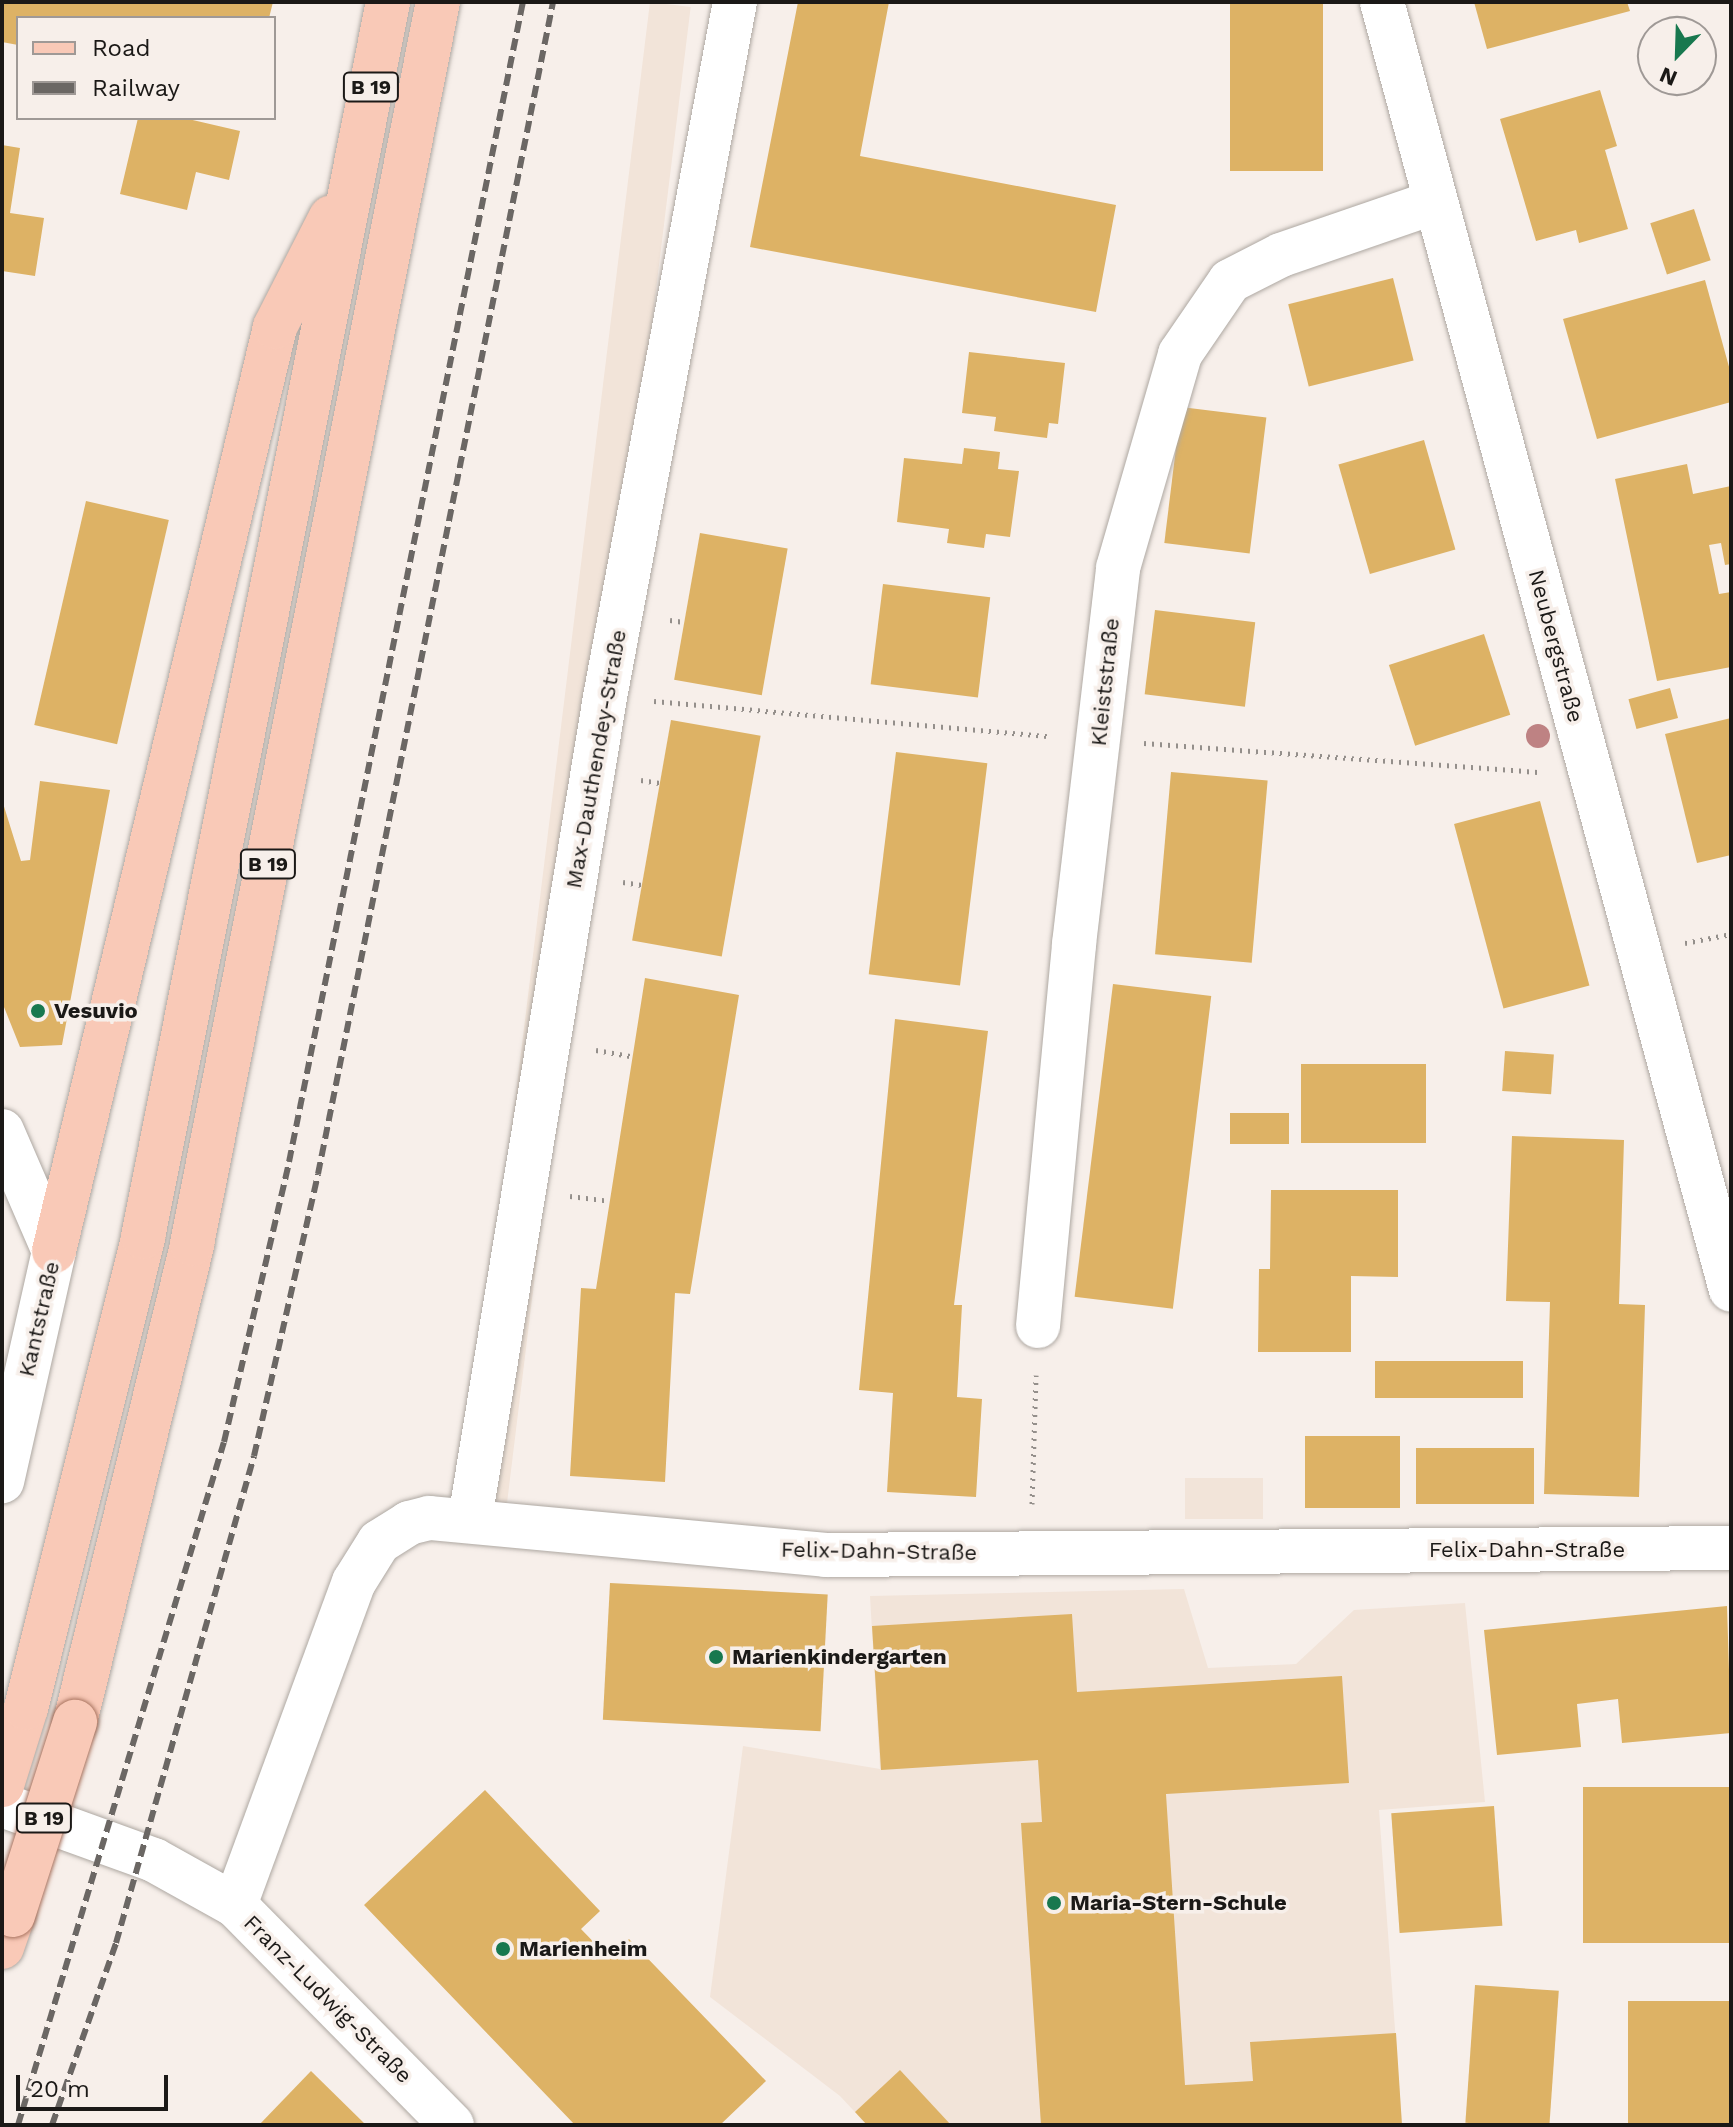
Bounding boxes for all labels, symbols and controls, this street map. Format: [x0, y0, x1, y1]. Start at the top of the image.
legend [16, 16, 276, 120]
north arrow [1637, 16, 1717, 96]
text: Road [92, 34, 151, 62]
text: N [1656, 62, 1681, 91]
road number: B 19 [341, 71, 401, 103]
text: Railway [92, 74, 180, 102]
street label: Neubergstraße [1523, 567, 1589, 725]
street label: Kleiststraße [1085, 617, 1125, 747]
street label: Max-Dauthendey-Straße [560, 628, 632, 890]
road number: B 19 [238, 848, 298, 880]
place label: Vesuvio [54, 998, 138, 1024]
marker: Vesuvio [29, 1002, 47, 1020]
street label: Kantstraße [13, 1259, 65, 1379]
street label: Felix-Dahn-Straße [781, 1536, 977, 1566]
street label: Felix-Dahn-Straße [1429, 1537, 1625, 1563]
place label: Marienkindergarten [732, 1644, 947, 1670]
marker: Marienkindergarten [707, 1648, 725, 1666]
road number: B 19 [14, 1802, 74, 1834]
place label: Maria-Stern-Schule [1070, 1890, 1287, 1916]
marker: Maria-Stern-Schule [1045, 1894, 1063, 1912]
street label: Franz-Ludwig-Straße [238, 1909, 418, 2089]
place label: Marienheim [519, 1936, 647, 1962]
marker: Marienheim [494, 1940, 512, 1958]
scale bar [20, 2059, 172, 2109]
text: 20 m [30, 2075, 90, 2103]

